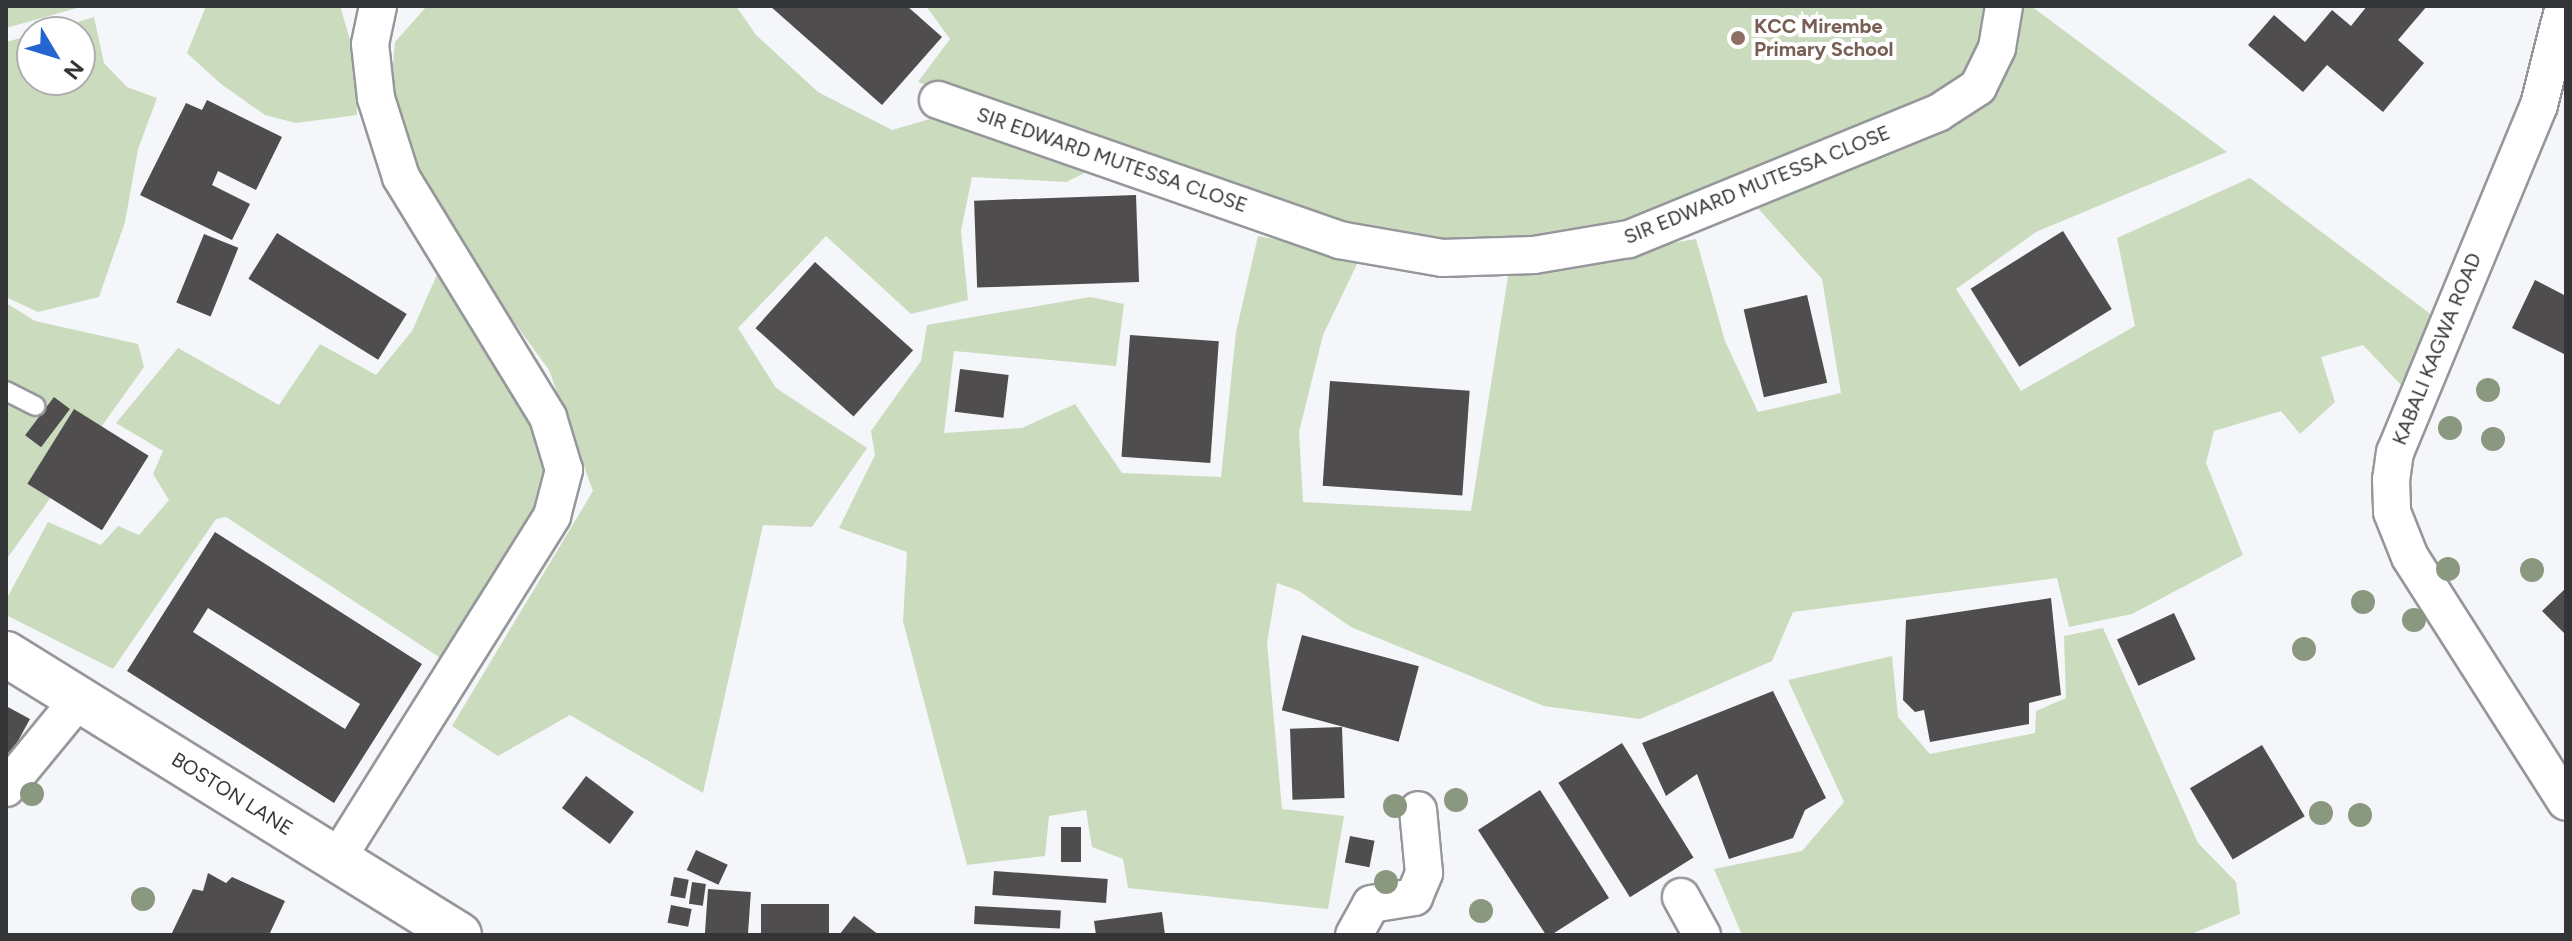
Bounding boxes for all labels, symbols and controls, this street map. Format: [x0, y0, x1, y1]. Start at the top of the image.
place label: KCC Mirembe Primary School [1754, 14, 1893, 61]
north arrow [16, 16, 96, 96]
marker: KCC Mirembe Primary School [1729, 29, 1747, 47]
text: N [58, 55, 90, 85]
street label: SIR EDWARD MUTESSA CLOSE [973, 102, 1251, 218]
street label: SIR EDWARD MUTESSA CLOSE [1620, 121, 1894, 249]
street label: KABALI KAGWA ROAD [2387, 249, 2487, 449]
street label: BOSTON LANE [167, 747, 297, 841]

